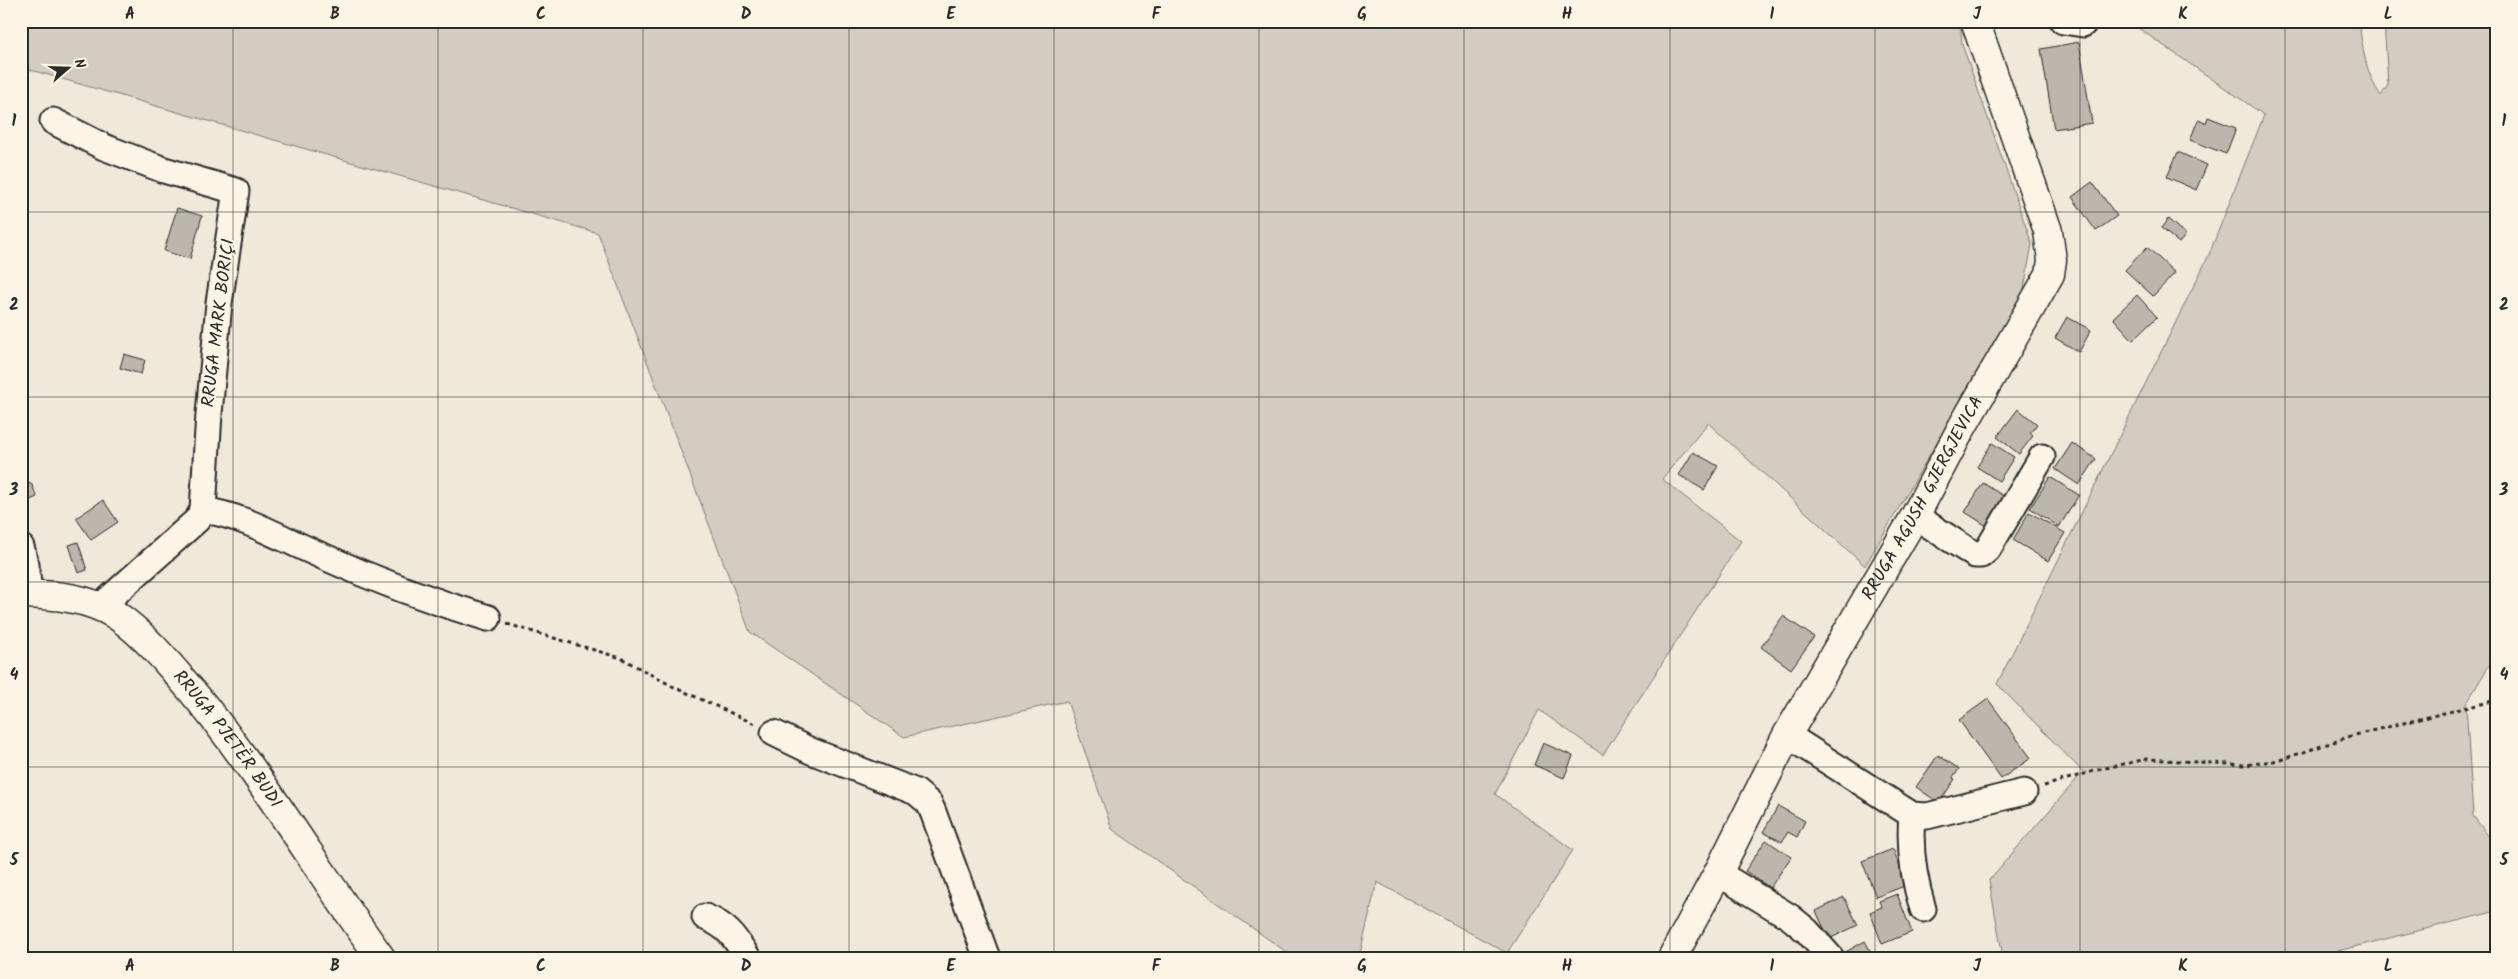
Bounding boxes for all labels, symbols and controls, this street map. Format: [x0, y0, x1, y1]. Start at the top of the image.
text: A [125, 2, 135, 27]
text: B [330, 2, 340, 27]
text: C [536, 2, 546, 27]
text: D [741, 2, 752, 27]
text: E [947, 2, 957, 27]
text: F [1152, 2, 1162, 27]
text: G [1357, 2, 1367, 27]
text: H [1562, 2, 1572, 27]
text: I [1770, 2, 1775, 27]
text: J [1973, 2, 1982, 27]
text: K [2178, 2, 2188, 27]
text: L [2384, 2, 2392, 27]
north arrow [42, 42, 92, 92]
text: N [67, 56, 91, 72]
text: 1 [12, 109, 17, 134]
text: 1 [2502, 109, 2507, 134]
street label: RRUGA MARK BORIÇI [194, 237, 244, 409]
text: 2 [9, 293, 19, 318]
text: 2 [2499, 293, 2509, 318]
street label: RRUGA AGUSH GJERGJEVICA [1854, 391, 1991, 606]
text: 3 [9, 478, 19, 503]
text: 3 [2499, 478, 2509, 503]
text: 4 [10, 663, 19, 688]
text: 4 [2500, 663, 2509, 688]
street label: RRUGA PJETËR BUDI [165, 664, 289, 814]
text: 5 [9, 848, 20, 873]
text: 5 [2499, 848, 2510, 873]
text: A [125, 954, 135, 979]
text: B [330, 954, 340, 979]
text: C [536, 954, 546, 979]
text: D [741, 954, 752, 979]
text: E [947, 954, 957, 979]
text: F [1152, 954, 1162, 979]
text: G [1357, 954, 1367, 979]
text: H [1562, 954, 1572, 979]
text: I [1770, 954, 1775, 979]
text: J [1973, 954, 1982, 979]
text: K [2178, 954, 2188, 979]
text: L [2384, 954, 2392, 979]

